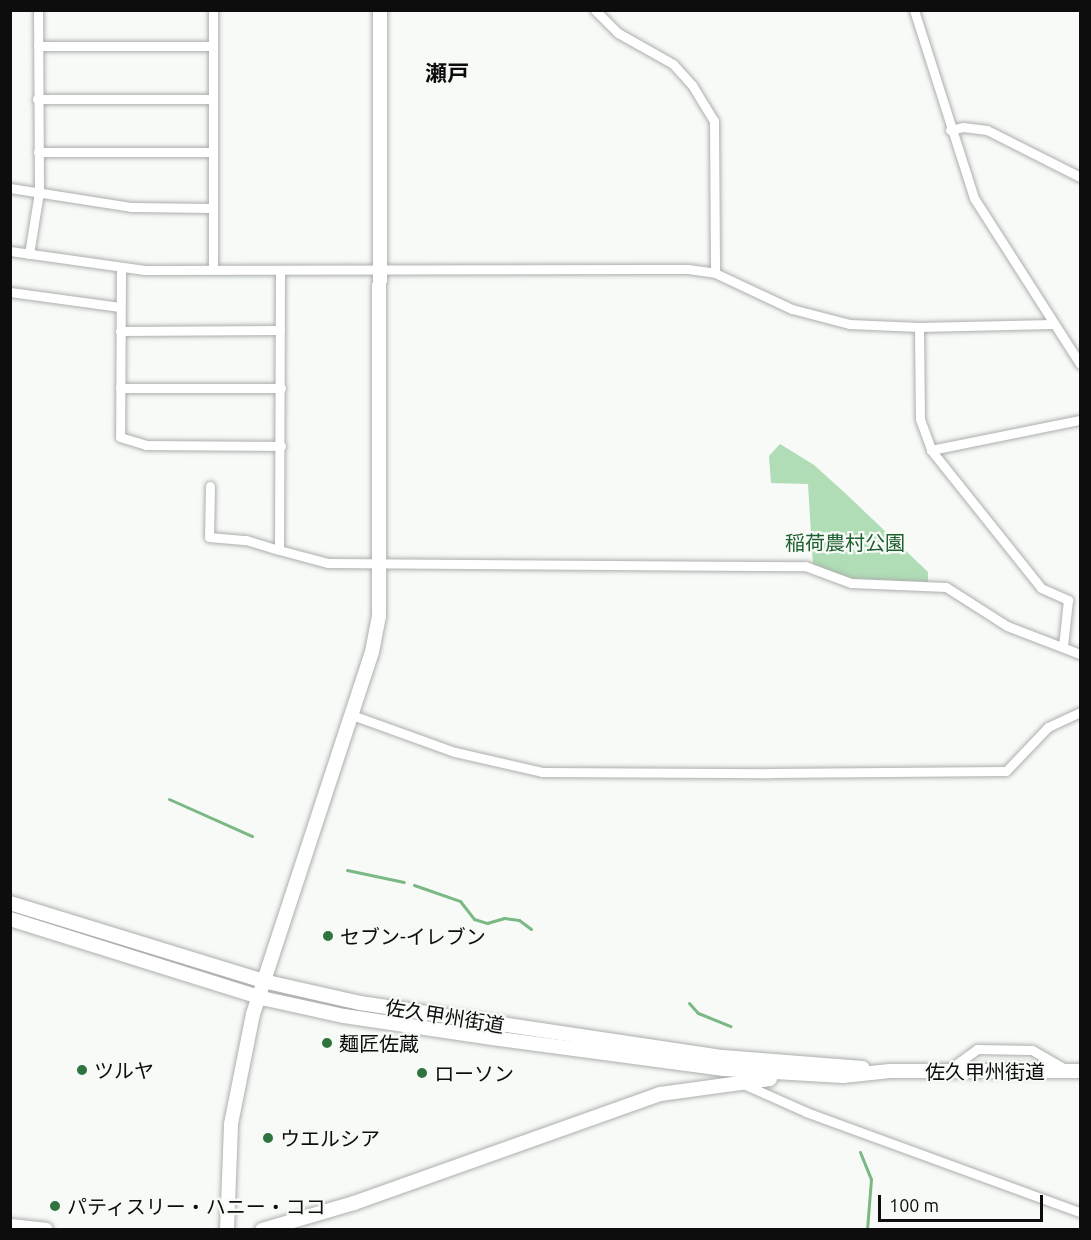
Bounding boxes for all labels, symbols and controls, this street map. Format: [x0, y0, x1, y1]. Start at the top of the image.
district label: 瀬戸 [425, 60, 469, 86]
park label: 稲荷農村公園 [785, 530, 905, 554]
place label: セブン-イレブン [340, 924, 486, 948]
marker: セブン-イレブン [321, 929, 335, 943]
street label: 佐久甲州街道 [384, 995, 506, 1037]
place label: 麺匠佐蔵 [339, 1031, 419, 1055]
marker: 麺匠佐蔵 [320, 1036, 334, 1050]
place label: ツルヤ [94, 1058, 154, 1082]
street label: 佐久甲州街道 [925, 1059, 1045, 1083]
place label: ローソン [434, 1061, 514, 1085]
marker: ツルヤ [75, 1063, 89, 1077]
marker: ローソン [415, 1066, 429, 1080]
place label: ウエルシア [280, 1126, 380, 1150]
marker: ウエルシア [261, 1131, 275, 1145]
scale bar [881, 1183, 1046, 1221]
place label: パティスリー・ハニー・ココ [67, 1194, 327, 1218]
text: 100 m [889, 1195, 939, 1215]
marker: パティスリー・ハニー・ココ [48, 1199, 62, 1213]

